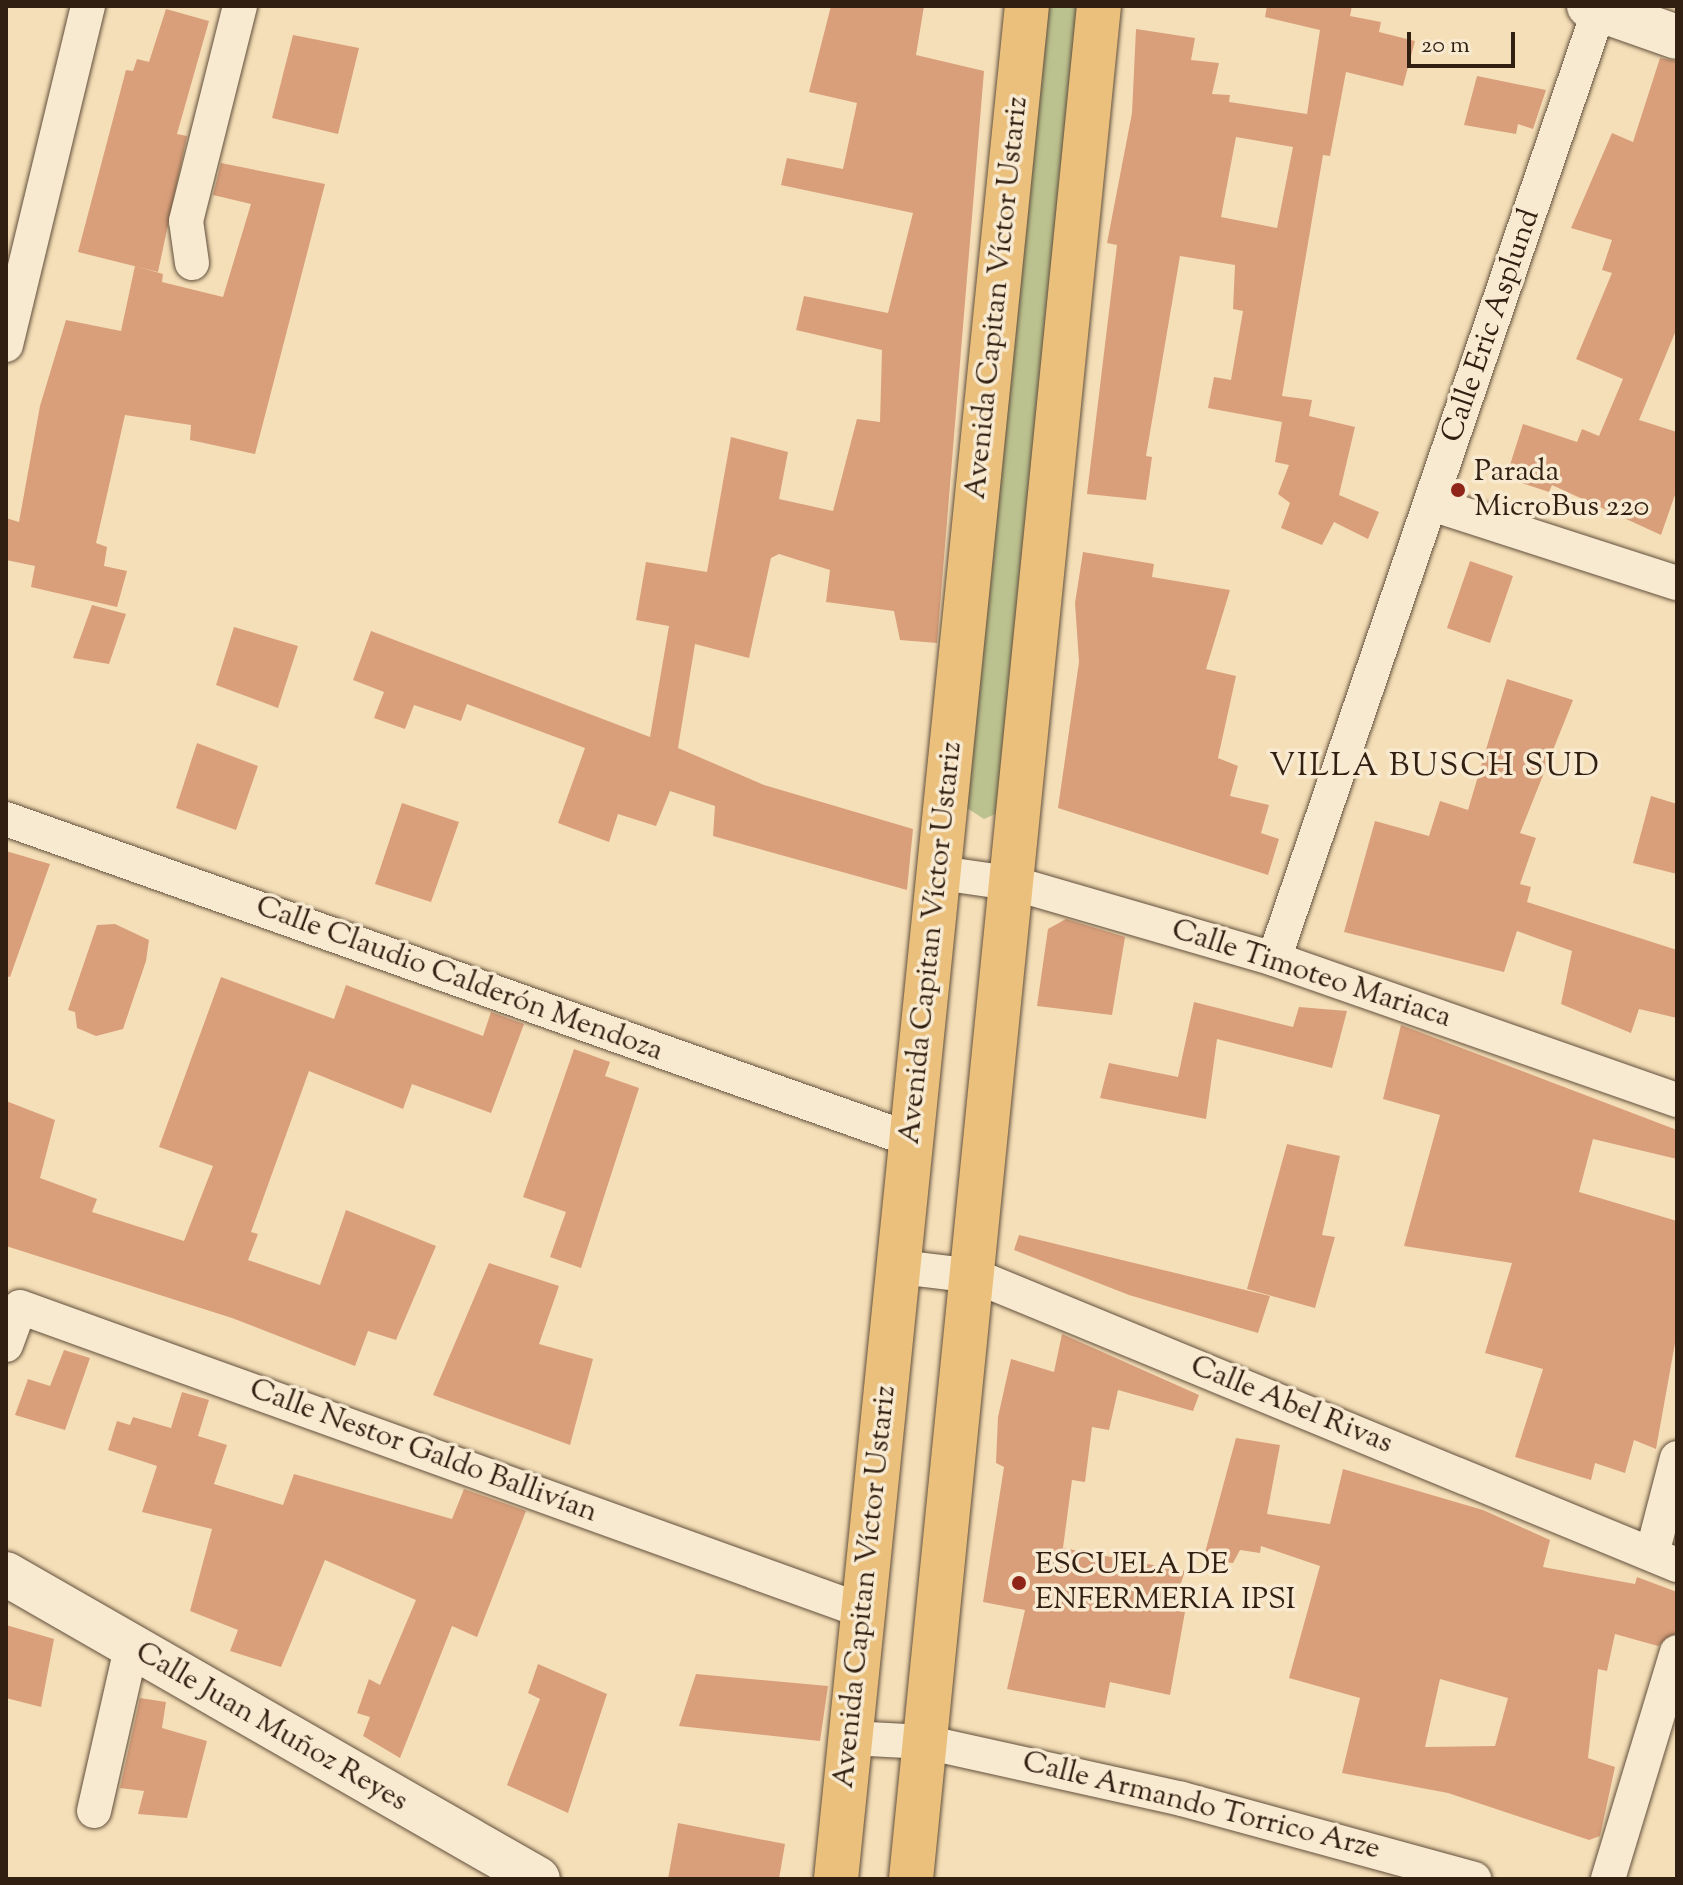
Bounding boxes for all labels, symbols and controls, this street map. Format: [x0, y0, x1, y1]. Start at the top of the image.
scale bar [1411, 16, 1519, 66]
text: 20 m [1421, 29, 1470, 63]
street label: Avenida Capitan Víctor Ustariz [959, 95, 1037, 501]
street label: Calle Eric Asplund [1435, 205, 1549, 447]
place label: Parada MicroBus 220 [1474, 455, 1649, 526]
marker: Parada MicroBus 220 [1449, 481, 1467, 499]
street label: Avenida Capitan Víctor Ustariz [893, 740, 971, 1146]
district label: VILLA BUSCH SUD [1269, 748, 1601, 786]
street label: Calle Claudio Calderón Mendoza [251, 889, 667, 1071]
street label: Calle Timoteo Mariaca [1167, 913, 1455, 1037]
street label: Calle Abel Rivas [1185, 1349, 1397, 1463]
street label: Calle Nestor Galdo Ballivían [244, 1372, 602, 1532]
street label: Avenida Capitan Víctor Ustariz [827, 1384, 905, 1790]
place label: ESCUELA DE ENFERMERIA IPSI [1035, 1548, 1296, 1618]
marker: ESCUELA DE ENFERMERIA IPSI [1010, 1574, 1028, 1592]
street label: Calle Juan Muñoz Reyes [128, 1635, 414, 1821]
street label: Calle Armando Torrico Arze [1018, 1745, 1384, 1869]

